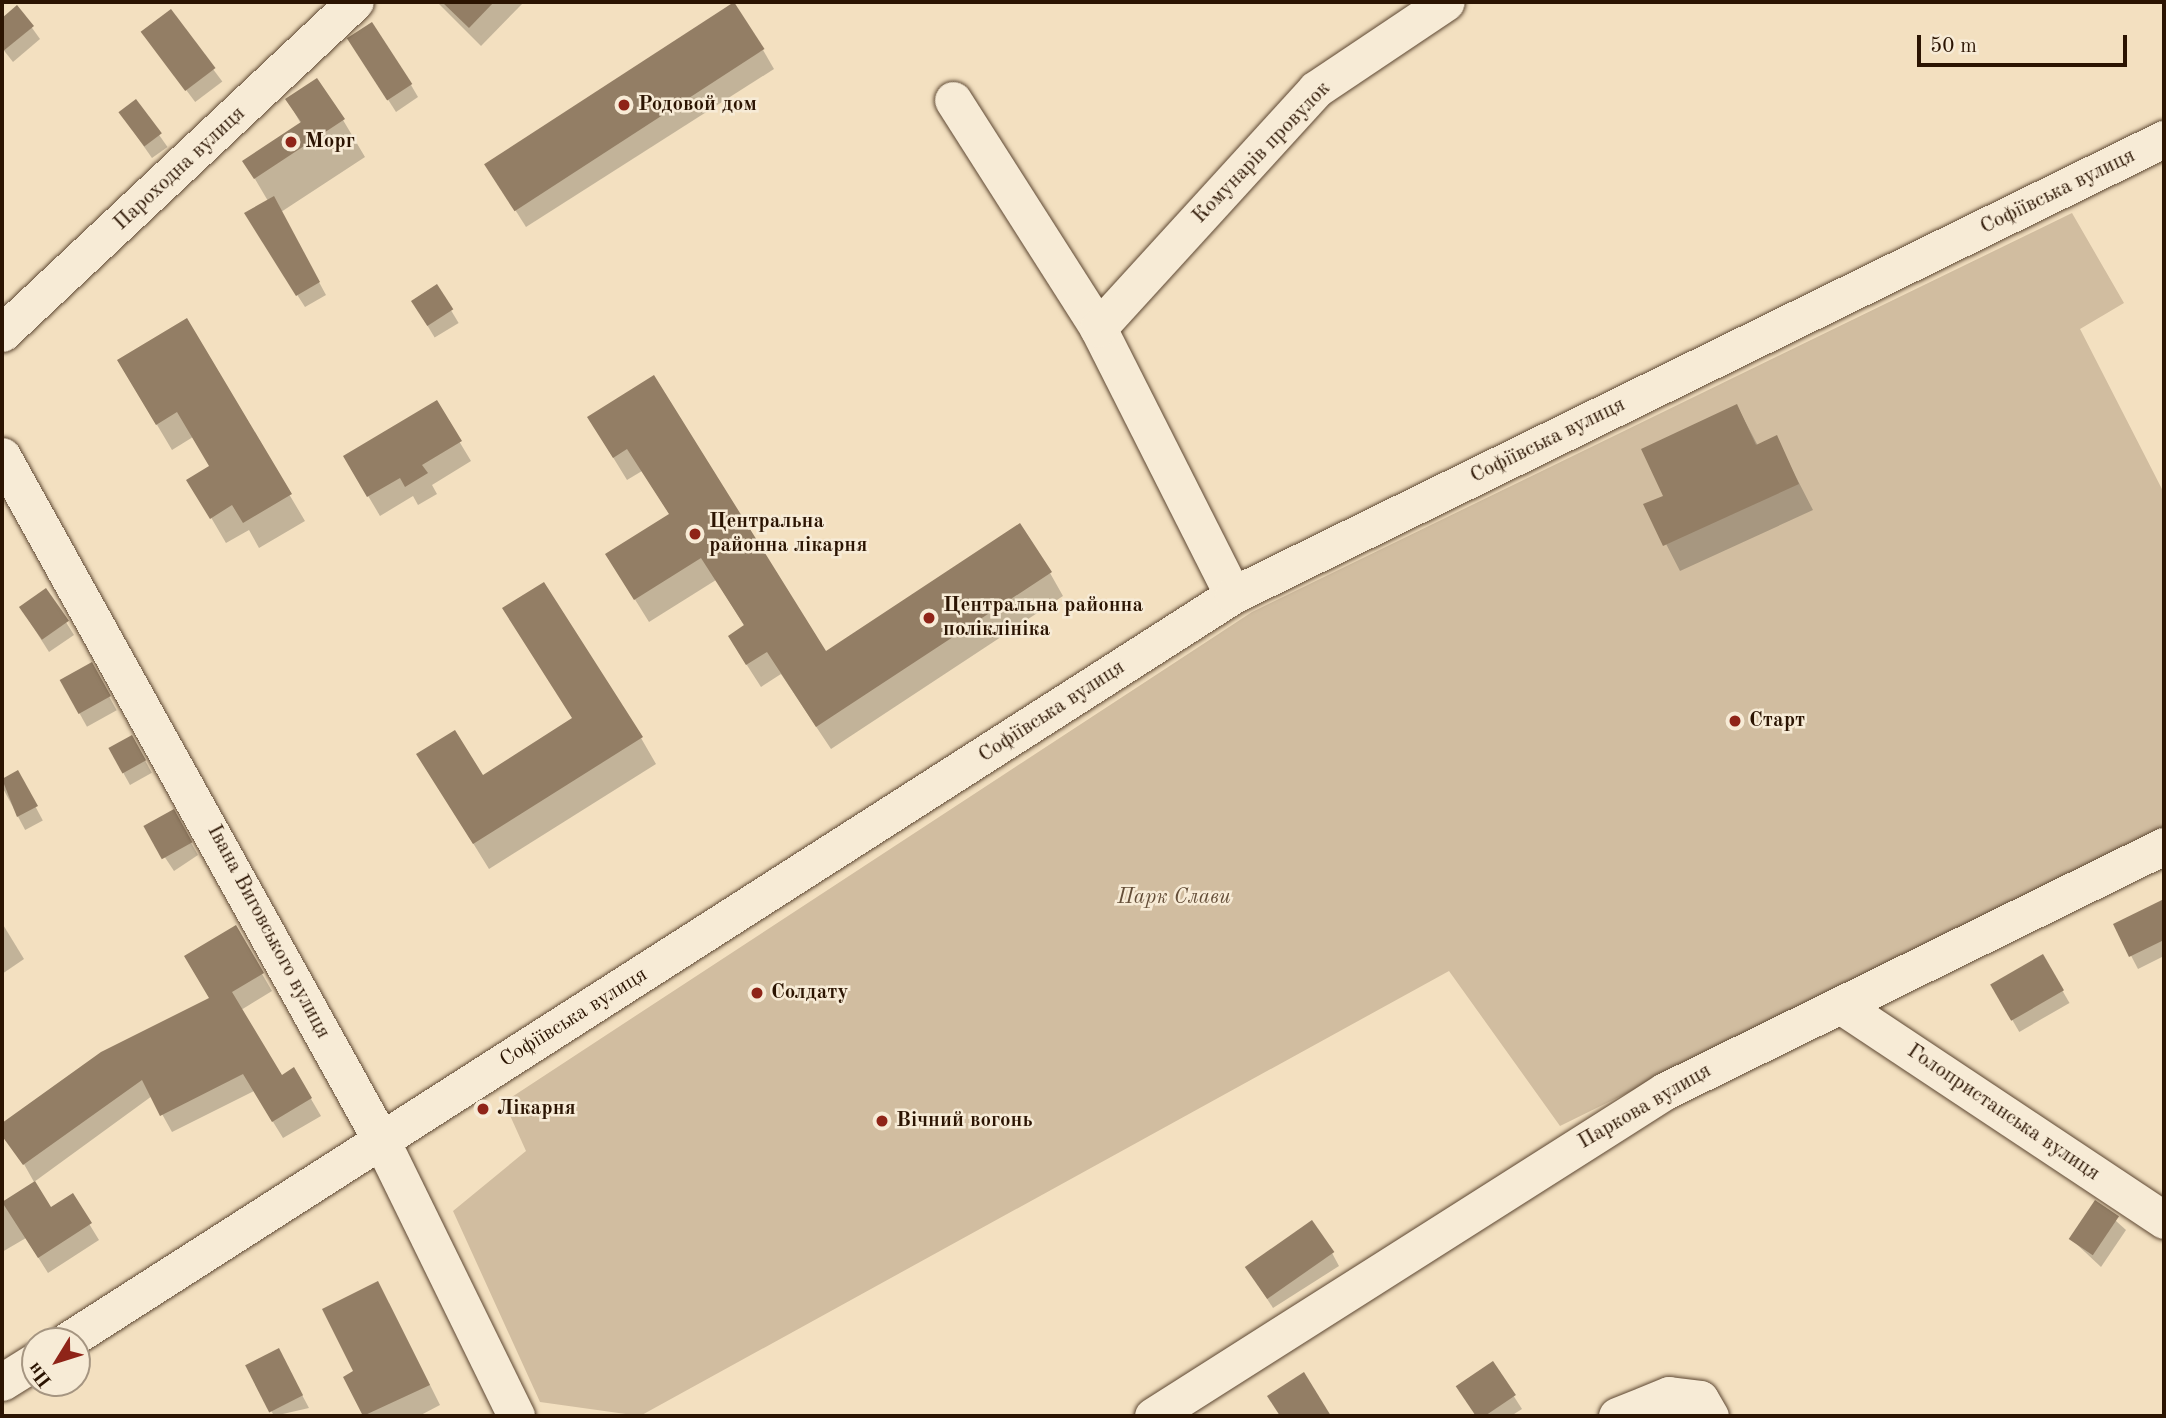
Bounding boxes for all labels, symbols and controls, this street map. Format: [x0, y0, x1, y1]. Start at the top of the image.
scale bar [1921, 21, 2131, 65]
text: 50 m [1930, 36, 1977, 57]
street label: Комунарів провулок [1188, 77, 1336, 229]
place label: Родовой дом [638, 92, 757, 118]
marker: Родовой дом [616, 97, 632, 113]
street label: Пароходна вулиця [109, 102, 251, 236]
place label: Морг [305, 129, 355, 155]
marker: Морг [283, 134, 299, 150]
street label: Софіївська вулиця [1976, 144, 2140, 240]
street label: Софіївська вулиця [1466, 393, 1630, 489]
place label: Центральна районна лікарня [709, 509, 867, 559]
marker: Центральна районна лікарня [687, 526, 703, 542]
place label: Центральна районна поліклініка [943, 593, 1143, 643]
marker: Центральна районна поліклініка [921, 610, 937, 626]
street label: Софіївська вулиця [974, 655, 1130, 769]
place label: Старт [1749, 708, 1805, 734]
marker: Старт [1727, 713, 1743, 729]
street label: Івана Виговського вулиця [201, 821, 335, 1043]
park label: Парк Слави [1117, 885, 1231, 911]
street label: Софіївська вулиця [496, 963, 652, 1073]
place label: Солдату [771, 980, 849, 1006]
marker: Солдату [749, 985, 765, 1001]
street label: Голопристанська вулиця [1902, 1039, 2104, 1187]
street label: Паркова вулиця [1574, 1059, 1716, 1155]
place label: Лікарня [497, 1096, 576, 1122]
marker: Лікарня [475, 1101, 491, 1117]
place label: Вічний вогонь [896, 1108, 1033, 1134]
marker: Вічний вогонь [874, 1113, 890, 1129]
north arrow [21, 1327, 91, 1397]
text: Пн [25, 1358, 56, 1390]

